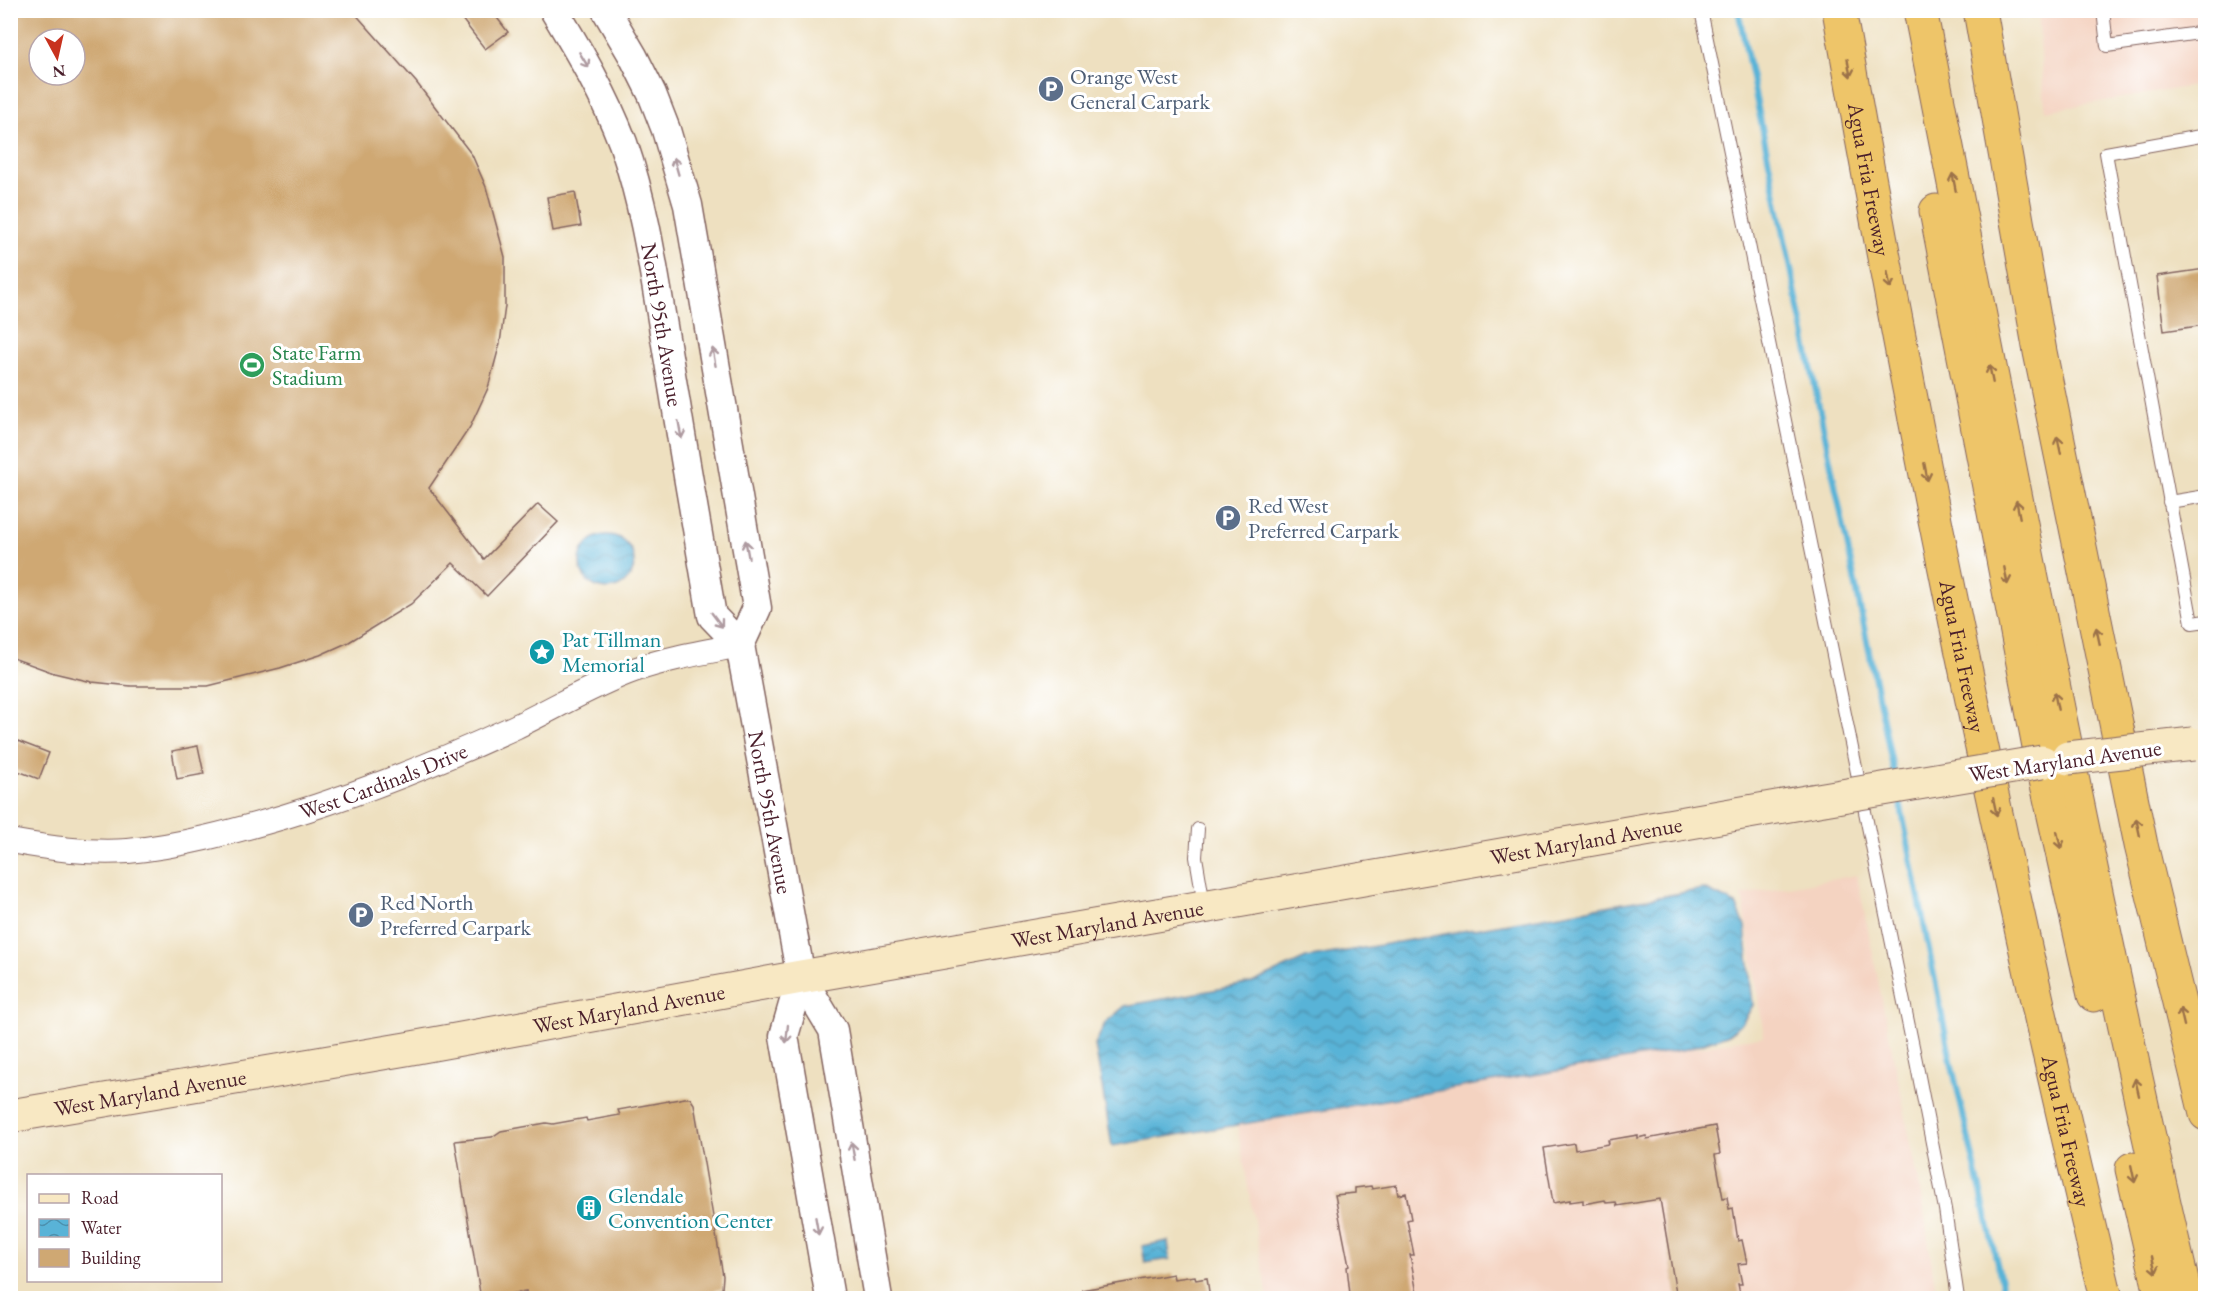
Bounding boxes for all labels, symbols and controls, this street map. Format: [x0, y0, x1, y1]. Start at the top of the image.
north arrow [27, 27, 87, 87]
one-way arrow [578, 51, 590, 68]
one-way arrow [1844, 58, 1855, 77]
text: N [51, 60, 67, 83]
place label: Orange West General Carpark [1070, 62, 1210, 116]
parking icon: Orange West General Carpark [1036, 74, 1066, 104]
street label: Agua Fria Freeway [1841, 99, 1898, 259]
one-way arrow [670, 157, 681, 176]
one-way arrow [1948, 173, 1959, 193]
street label: North 95th Avenue [635, 240, 691, 409]
one-way arrow [1884, 270, 1895, 290]
place label: State Farm Stadium [272, 338, 362, 392]
one-way arrow [708, 348, 719, 367]
sports icon: State Farm Stadium [237, 350, 267, 380]
one-way arrow [1985, 364, 1996, 384]
one-way arrow [675, 419, 686, 439]
one-way arrow [2052, 436, 2064, 455]
one-way arrow [1921, 462, 1932, 481]
place label: Red West Preferred Carpark [1248, 491, 1400, 545]
one-way arrow [2012, 500, 2023, 520]
parking icon: Red West Preferred Carpark [1213, 503, 1243, 533]
one-way arrow [741, 540, 752, 559]
one-way arrow [2001, 566, 2012, 586]
street label: Agua Fria Freeway [1933, 576, 1993, 736]
one-way arrow [710, 612, 723, 628]
place label: Pat Tillman Memorial [562, 625, 662, 679]
one-way arrow [2092, 627, 2103, 646]
place icon: Pat Tillman Memorial [527, 637, 557, 667]
one-way arrow [2050, 691, 2061, 711]
street label: North 95th Avenue [742, 728, 800, 897]
street label: West Maryland Avenue [1967, 733, 2164, 789]
street label: West Cardinals Drive [295, 736, 472, 826]
one-way arrow [1989, 797, 2001, 816]
street label: West Maryland Avenue [1488, 809, 1685, 871]
one-way arrow [2131, 817, 2143, 836]
one-way arrow [2054, 830, 2066, 849]
place label: Red North Preferred Carpark [380, 888, 532, 942]
street label: West Maryland Avenue [1009, 893, 1206, 955]
parking icon: Red North Preferred Carpark [346, 900, 376, 930]
street label: West Maryland Avenue [530, 977, 727, 1040]
one-way arrow [2176, 1007, 2188, 1026]
one-way arrow [781, 1024, 792, 1043]
street label: Agua Fria Freeway [2035, 1051, 2099, 1210]
street label: West Maryland Avenue [52, 1062, 249, 1123]
one-way arrow [2131, 1077, 2142, 1097]
one-way arrow [847, 1142, 858, 1161]
one-way arrow [2128, 1164, 2140, 1183]
legend [27, 1174, 222, 1282]
place label: Glendale Convention Center [608, 1181, 773, 1235]
text: Road [81, 1186, 120, 1209]
building icon: Glendale Convention Center [574, 1193, 604, 1223]
one-way arrow [812, 1215, 823, 1235]
text: Water [81, 1216, 122, 1239]
text: Building [81, 1246, 141, 1269]
one-way arrow [2148, 1255, 2160, 1274]

